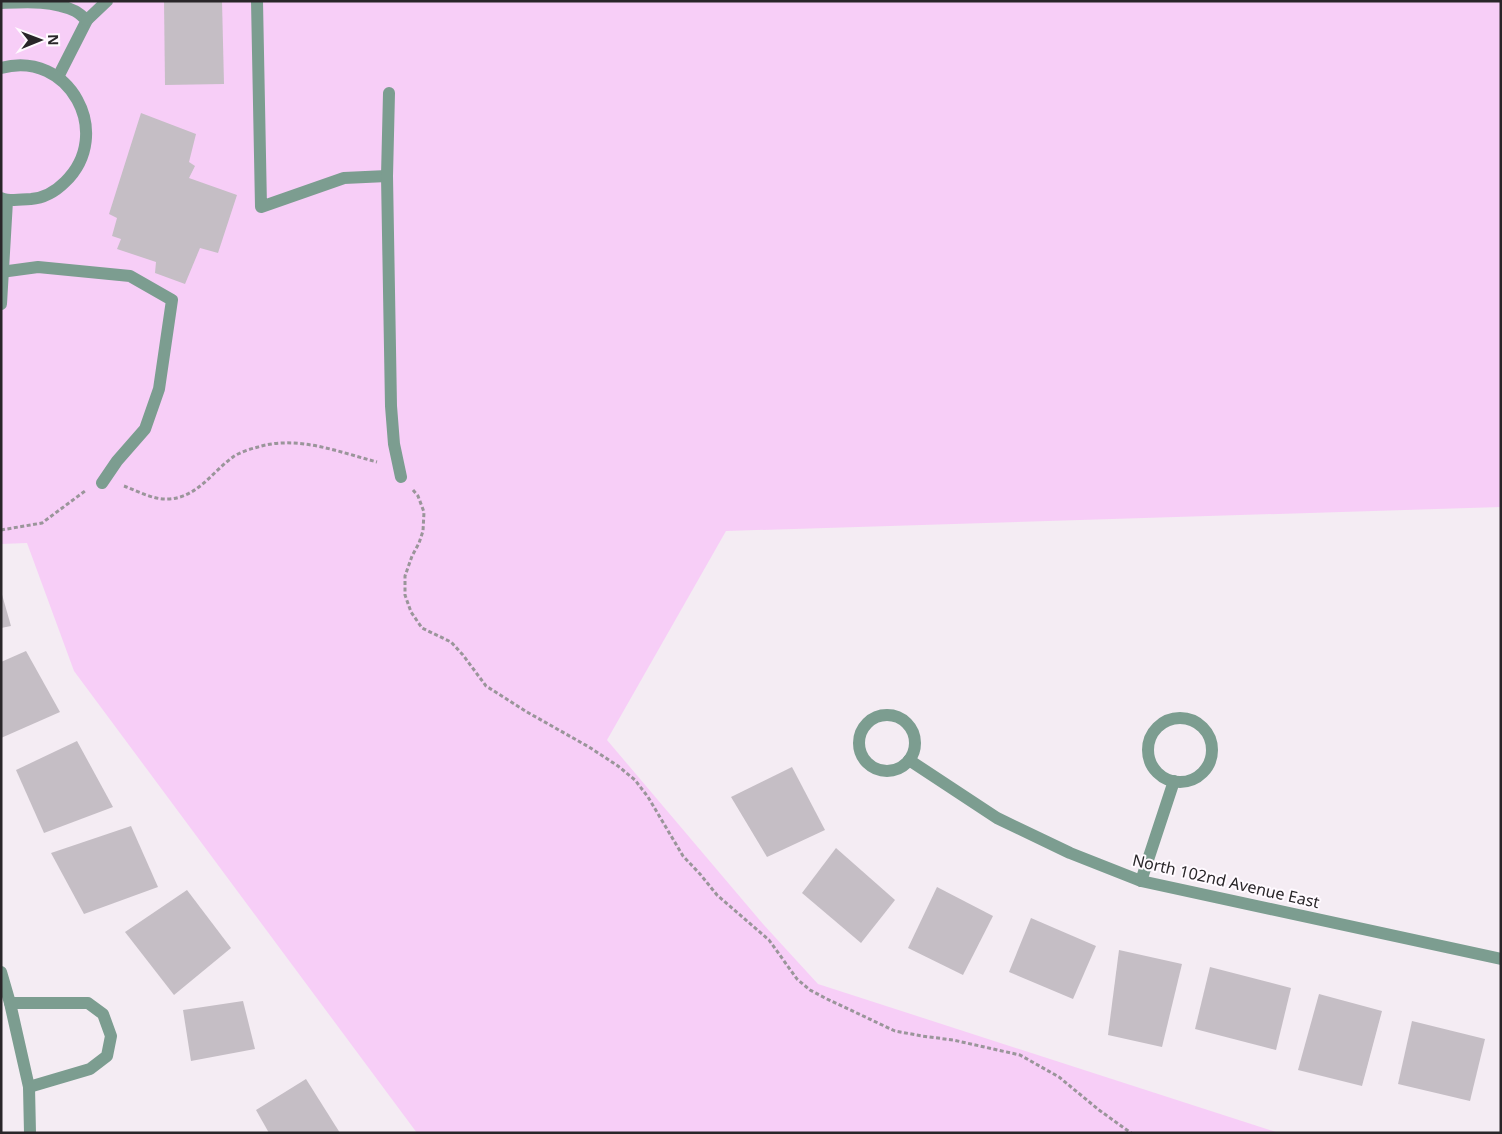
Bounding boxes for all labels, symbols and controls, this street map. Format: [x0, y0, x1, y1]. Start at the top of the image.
north arrow [15, 15, 65, 65]
text: N [44, 34, 63, 46]
street label: North 102nd Avenue East [1130, 849, 1322, 913]

